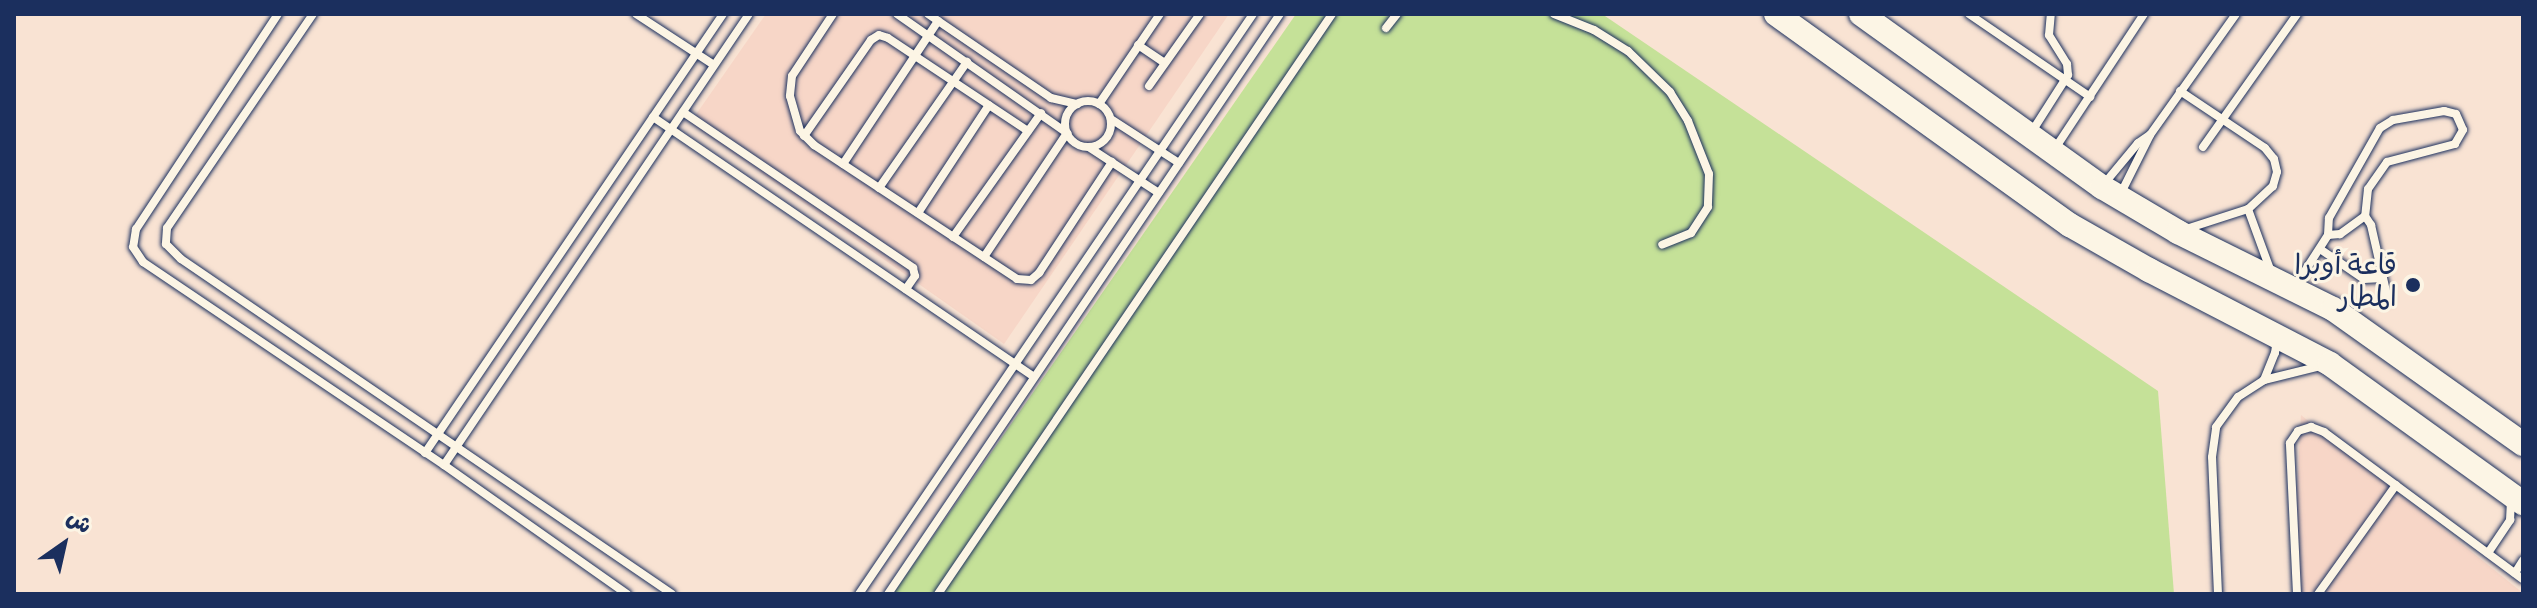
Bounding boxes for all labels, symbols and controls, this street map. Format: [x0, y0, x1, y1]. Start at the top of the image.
place label: قاعة أوبرا المطار [2294, 252, 2397, 318]
marker: قاعة أوبرا المطار [2404, 276, 2422, 294]
north arrow [24, 504, 104, 584]
text: ش [59, 504, 96, 543]

